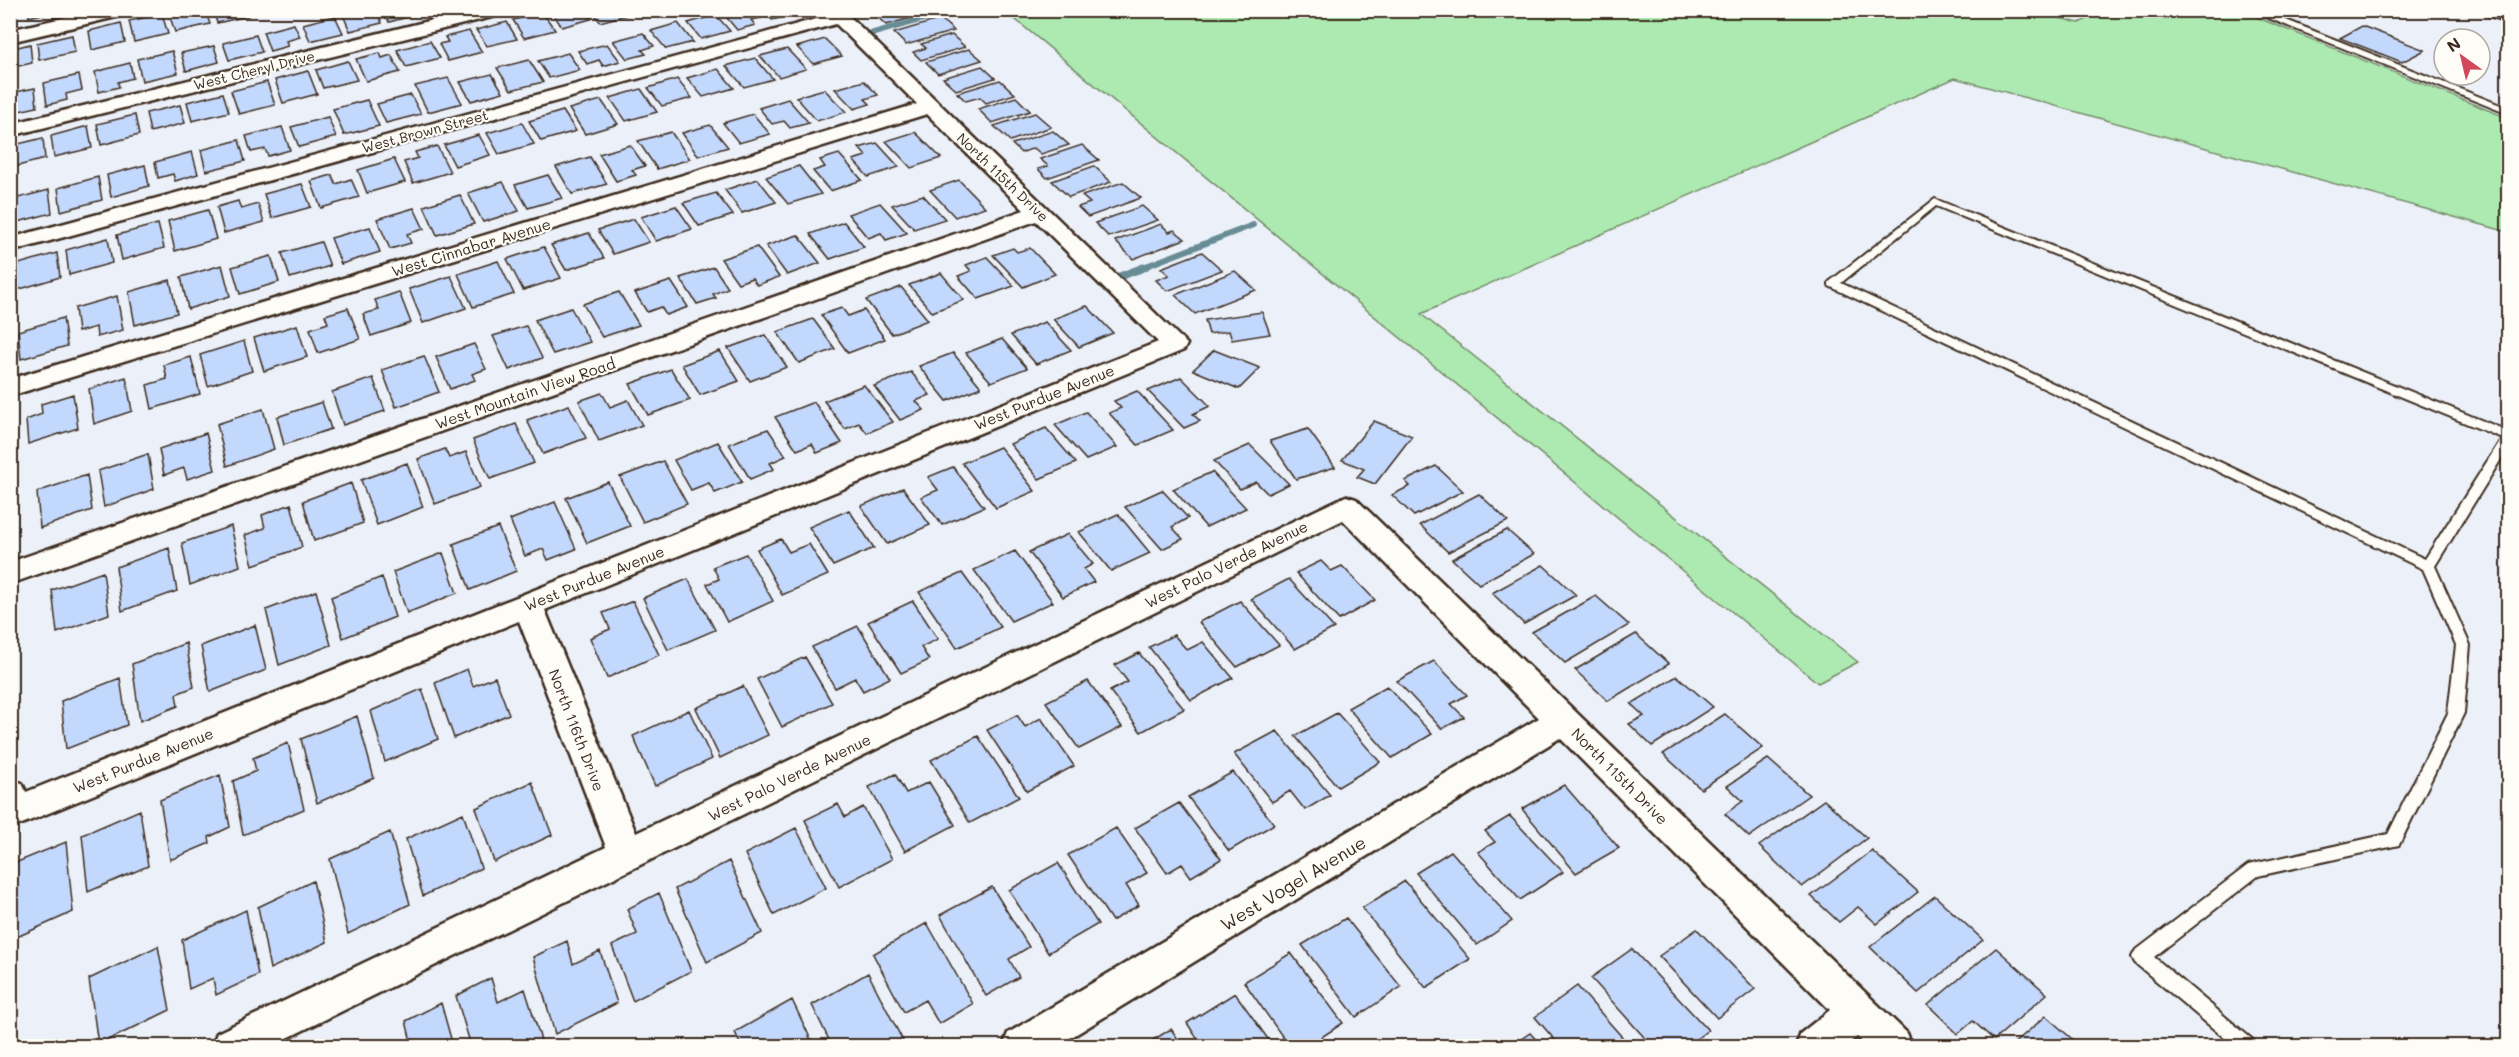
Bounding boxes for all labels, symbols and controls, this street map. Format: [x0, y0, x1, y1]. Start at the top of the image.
north arrow [2432, 27, 2492, 87]
text: N [2442, 32, 2464, 56]
street label: West Cheryl Drive [191, 46, 317, 94]
street label: West Brown Street [360, 105, 490, 157]
street label: North 115th Drive [953, 128, 1053, 226]
street label: West Cinnabar Avenue [389, 213, 553, 281]
street label: West Mountain View Road [432, 353, 618, 433]
street label: West Purdue Avenue [971, 360, 1117, 434]
street label: West Palo Verde Avenue [1141, 516, 1311, 612]
street label: West Purdue Avenue [521, 541, 667, 615]
street label: North 116th Drive [544, 666, 610, 794]
street label: West Purdue Avenue [70, 723, 216, 797]
street label: North 115th Drive [1567, 723, 1673, 829]
street label: West Palo Verde Avenue [704, 729, 874, 825]
street label: West Vogel Avenue [1216, 830, 1370, 936]

